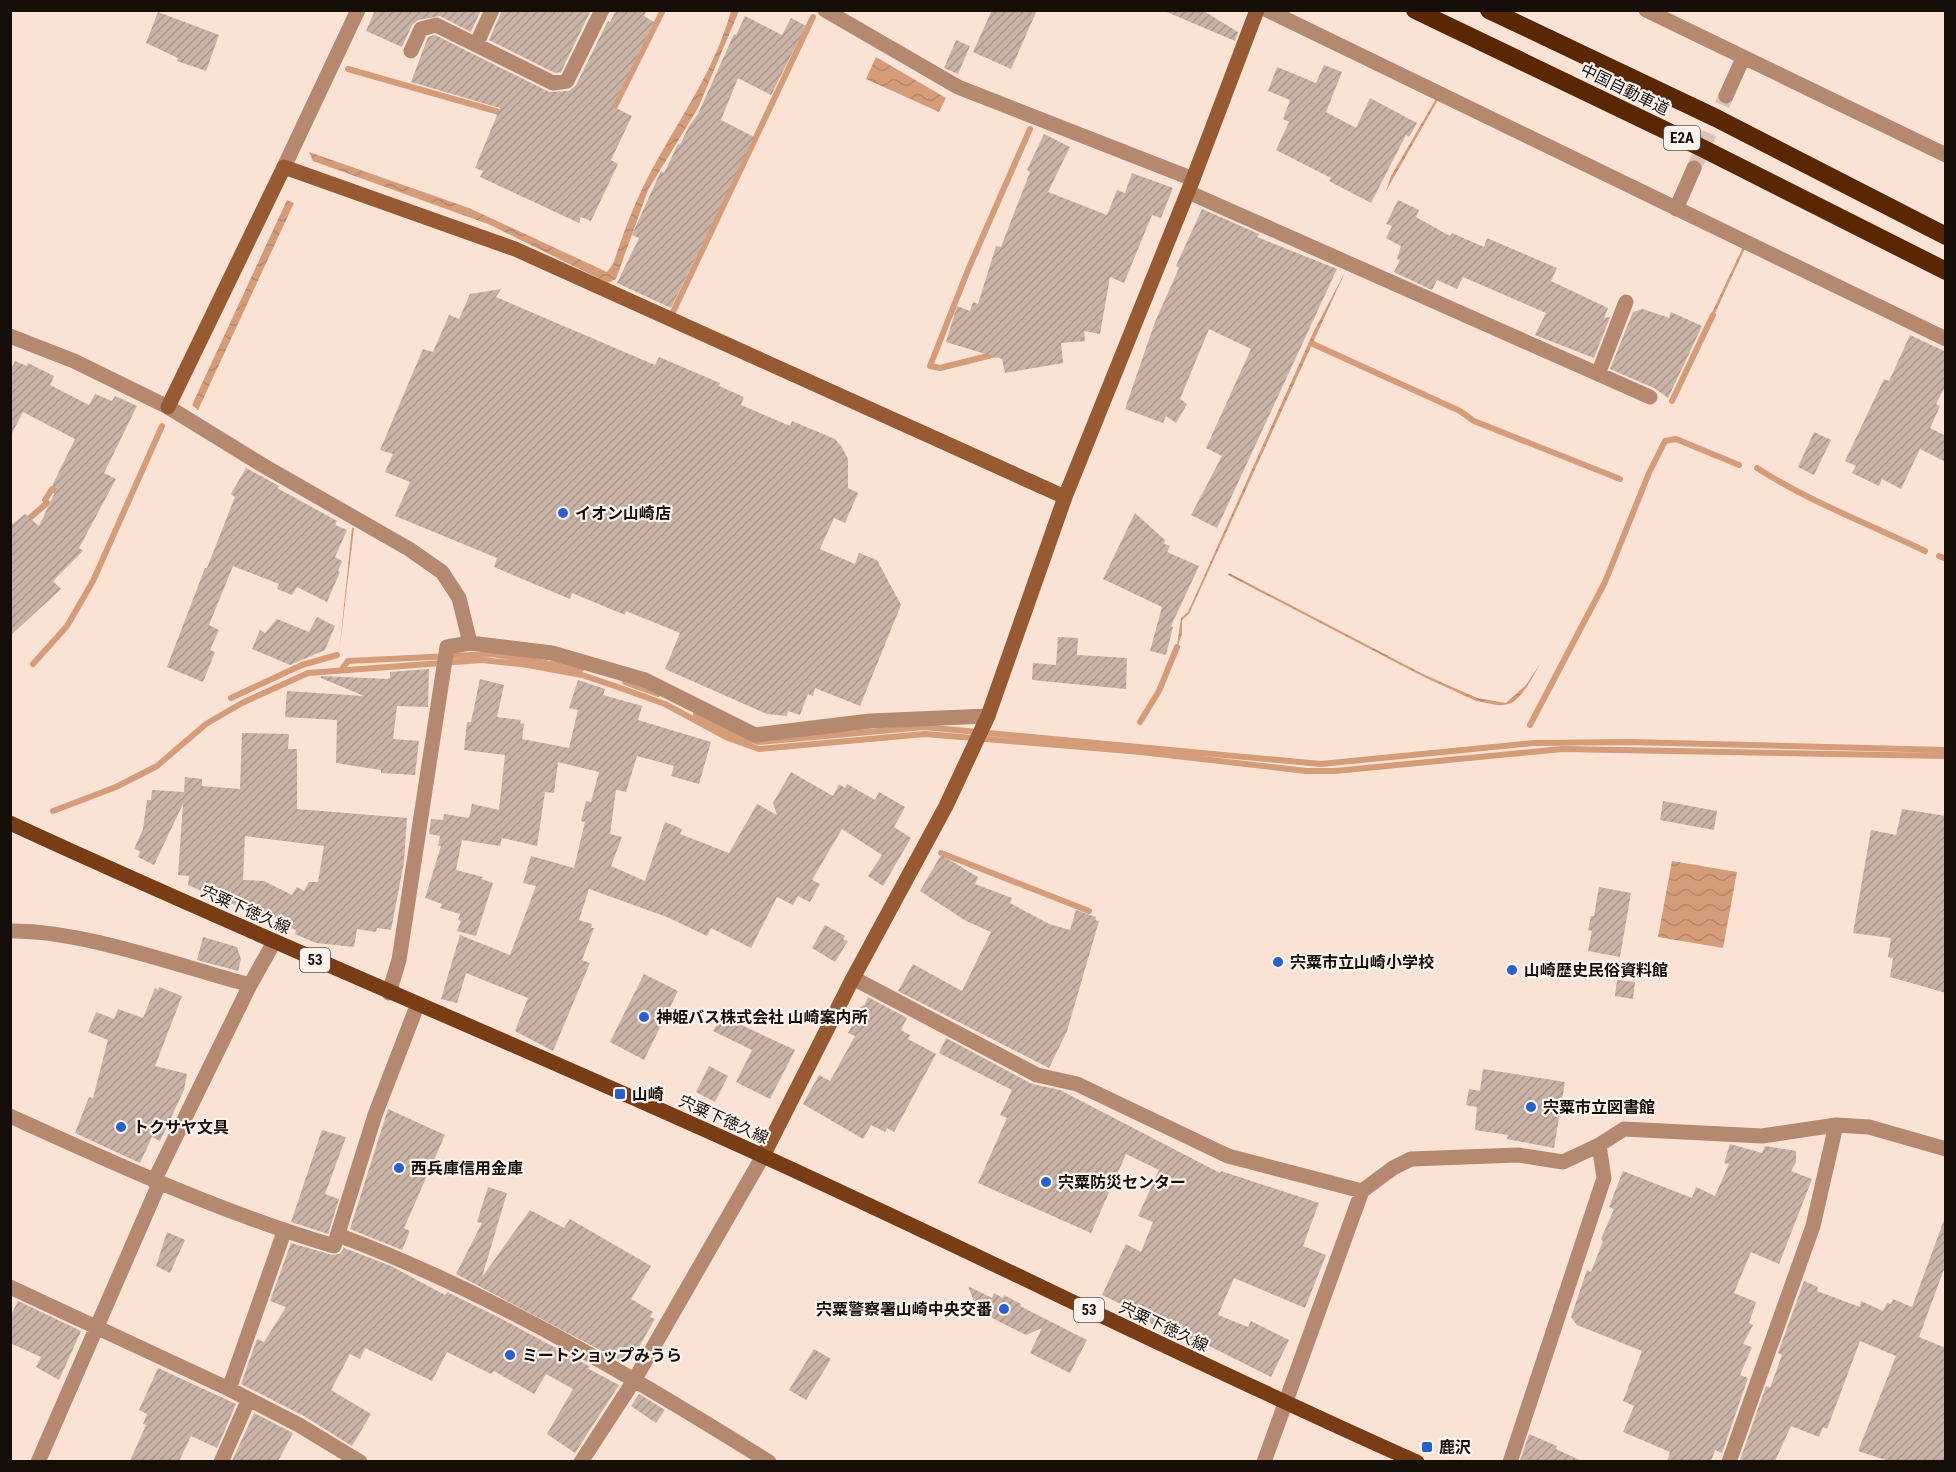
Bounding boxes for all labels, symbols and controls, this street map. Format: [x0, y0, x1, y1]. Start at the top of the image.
street label: 中国自動車道 [1577, 60, 1672, 119]
road number: E2A [1664, 126, 1700, 150]
place label: イオン山崎店 [575, 504, 671, 523]
marker: イオン山崎店 [556, 506, 570, 520]
street label: 宍粟下徳久線 [198, 881, 294, 938]
road number: 53 [300, 948, 330, 972]
place label: 宍粟市立山崎小学校 [1290, 953, 1434, 972]
marker: 宍粟市立山崎小学校 [1271, 955, 1285, 969]
place label: 山崎歴史民俗資料館 [1524, 961, 1668, 980]
marker: 山崎歴史民俗資料館 [1505, 963, 1519, 977]
place label: 神姫バス株式会社 山崎案内所 [656, 1008, 868, 1027]
marker: 神姫バス株式会社 山崎案内所 [637, 1010, 651, 1024]
place label: 山崎 [632, 1085, 664, 1104]
marker: 山崎 [613, 1087, 627, 1101]
street label: 宍粟下徳久線 [676, 1091, 772, 1148]
place label: 宍粟市立図書館 [1543, 1098, 1655, 1117]
marker: 宍粟市立図書館 [1524, 1100, 1538, 1114]
place label: トクサヤ文具 [133, 1118, 229, 1137]
marker: トクサヤ文具 [114, 1120, 128, 1134]
place label: 西兵庫信用金庫 [411, 1159, 523, 1178]
marker: 西兵庫信用金庫 [392, 1161, 406, 1175]
place label: 宍粟防災センター [1058, 1173, 1186, 1192]
marker: 宍粟防災センター [1039, 1175, 1053, 1189]
road number: 53 [1074, 1298, 1104, 1322]
street label: 宍粟下徳久線 [1116, 1298, 1211, 1355]
place label: 宍粟警察署山崎中央交番 [816, 1300, 992, 1319]
marker: 宍粟警察署山崎中央交番 [997, 1302, 1011, 1316]
place label: ミートショップみうら [522, 1346, 682, 1365]
marker: ミートショップみうら [503, 1348, 517, 1362]
place label: 鹿沢 [1439, 1438, 1471, 1457]
marker: 鹿沢 [1420, 1440, 1434, 1454]

